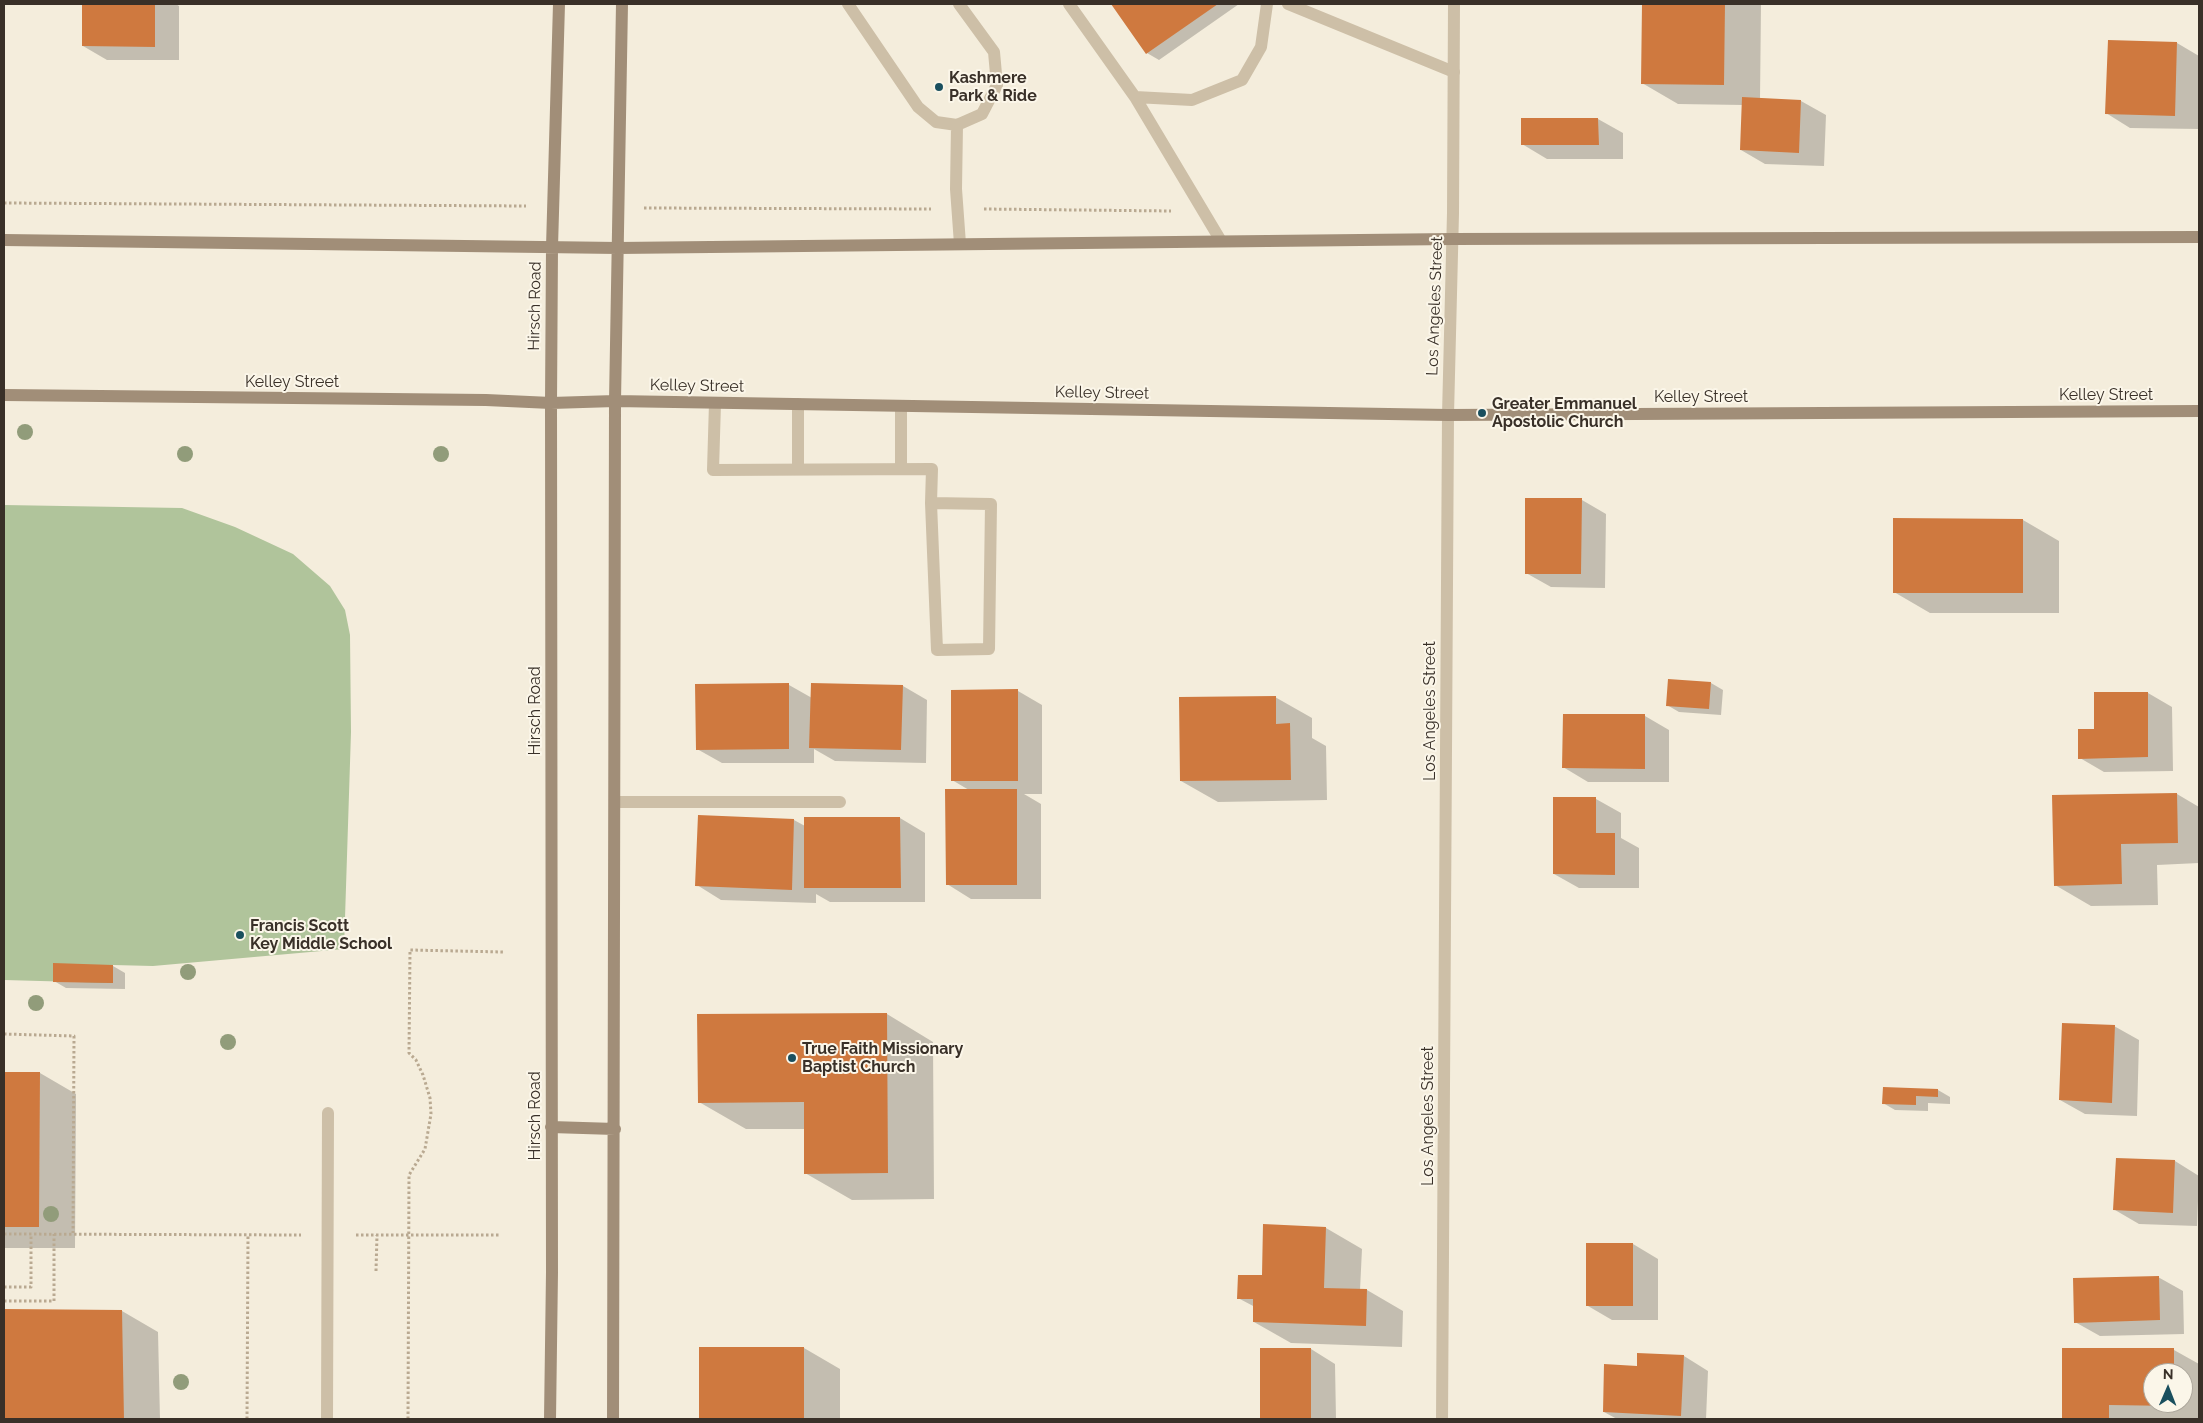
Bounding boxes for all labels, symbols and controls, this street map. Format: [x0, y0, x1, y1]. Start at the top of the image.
place label: Kashmere Park & Ride [949, 68, 1037, 106]
marker: Kashmere Park & Ride [933, 81, 945, 93]
street label: Los Angeles Street [1423, 236, 1447, 376]
street label: Hirsch Road [525, 261, 545, 351]
street label: Kelley Street [245, 372, 339, 392]
street label: Kelley Street [650, 376, 744, 396]
street label: Kelley Street [1055, 383, 1149, 403]
street label: Kelley Street [2059, 385, 2153, 405]
street label: Kelley Street [1654, 387, 1748, 407]
place label: Greater Emmanuel Apostolic Church [1492, 394, 1637, 432]
marker: Greater Emmanuel Apostolic Church [1476, 407, 1488, 419]
street label: Los Angeles Street [1420, 641, 1440, 781]
street label: Hirsch Road [525, 666, 545, 756]
place label: Francis Scott Key Middle School [250, 916, 392, 954]
marker: Francis Scott Key Middle School [234, 929, 246, 941]
place label: True Faith Missionary Baptist Church [802, 1039, 963, 1077]
street label: Los Angeles Street [1418, 1046, 1438, 1186]
marker: True Faith Missionary Baptist Church [786, 1052, 798, 1064]
street label: Hirsch Road [525, 1071, 545, 1161]
north arrow [2143, 1363, 2193, 1413]
text: N [2163, 1366, 2174, 1382]

